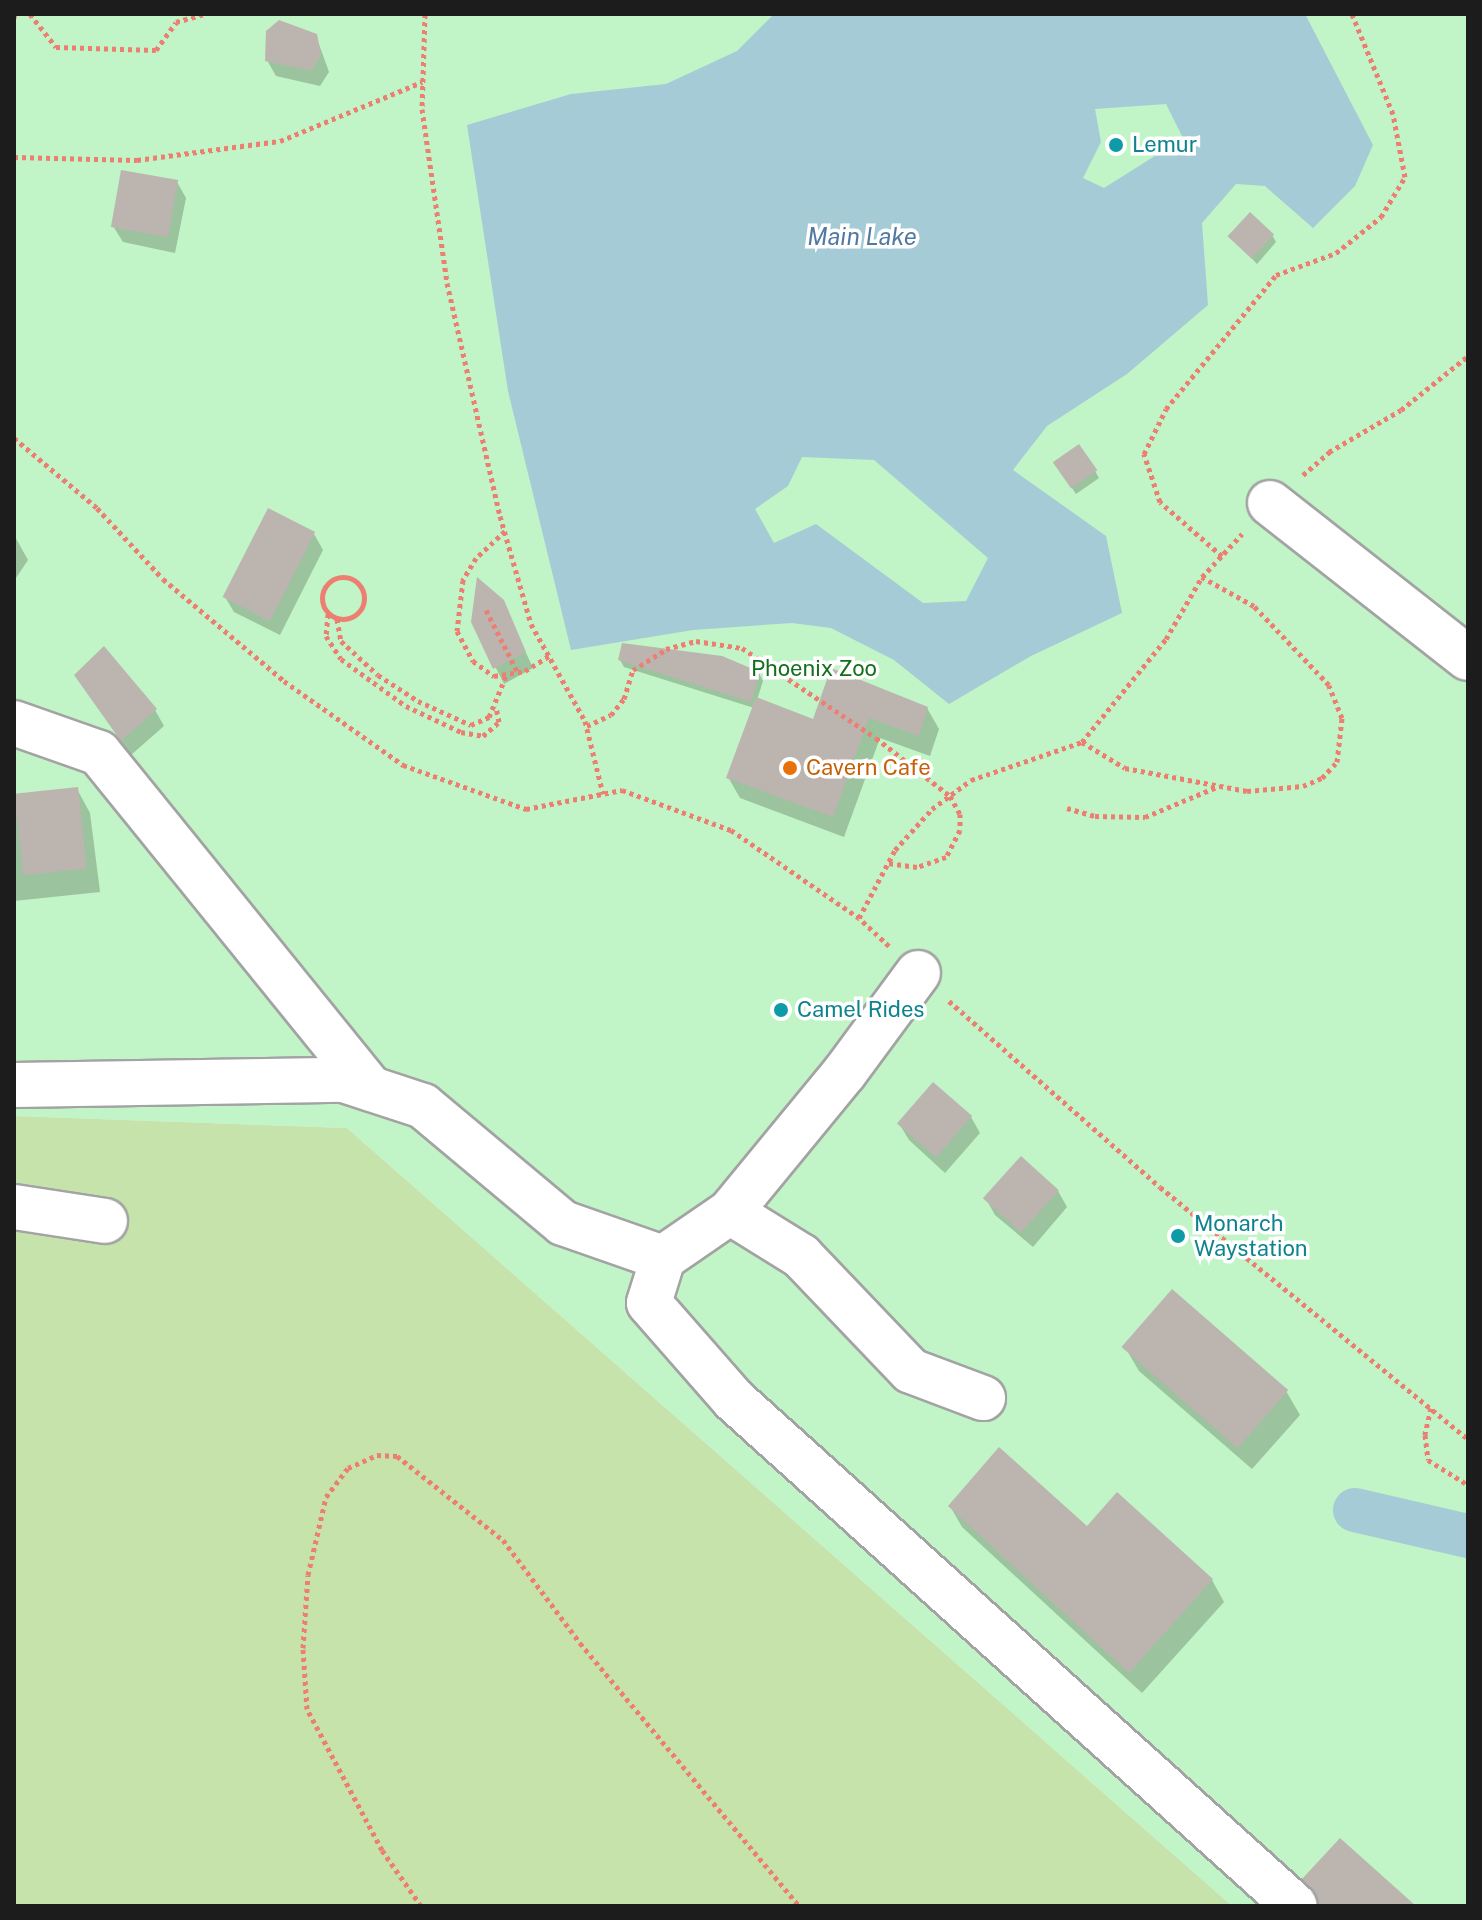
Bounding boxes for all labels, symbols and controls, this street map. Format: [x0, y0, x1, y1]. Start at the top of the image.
place label: Lemur [1132, 132, 1197, 158]
marker: Lemur [1107, 136, 1125, 154]
water label: Main Lake [807, 223, 917, 251]
park label: Phoenix Zoo [751, 656, 877, 682]
place label: Cavern Cafe [806, 755, 931, 781]
marker: Cavern Cafe [781, 759, 799, 777]
place label: Camel Rides [797, 997, 924, 1023]
marker: Camel Rides [772, 1001, 790, 1019]
place label: Monarch Waystation [1194, 1210, 1308, 1262]
marker: Monarch Waystation [1169, 1227, 1187, 1245]

